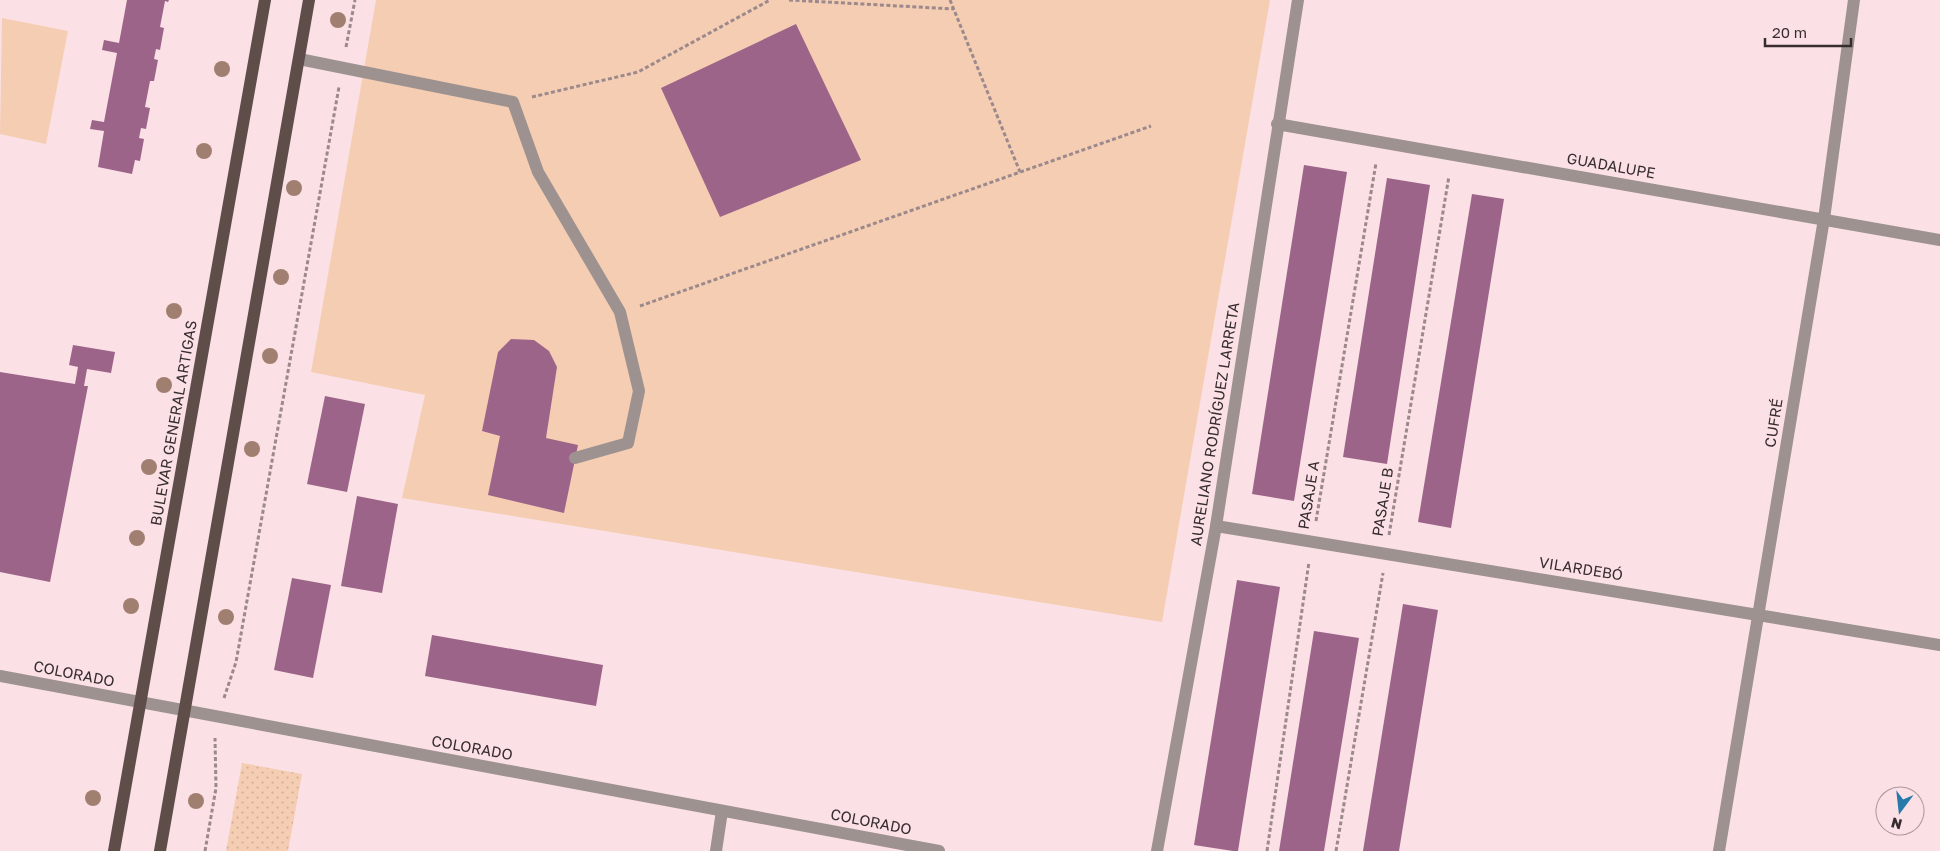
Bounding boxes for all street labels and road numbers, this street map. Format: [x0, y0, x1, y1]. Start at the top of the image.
street label: GUADALUPE [1566, 148, 1657, 182]
street label: AURELIANO RODRÍGUEZ LARRETA [1186, 301, 1242, 547]
street label: BULEVAR GENERAL ARTIGAS [146, 319, 200, 527]
street label: CUFRÉ [1760, 397, 1786, 449]
street label: PASAJE A [1294, 459, 1322, 531]
street label: PASAJE B [1368, 466, 1396, 538]
street label: VILARDEBÓ [1538, 552, 1624, 584]
street label: COLORADO [32, 656, 116, 690]
street label: COLORADO [430, 731, 514, 763]
street label: COLORADO [829, 804, 913, 838]

